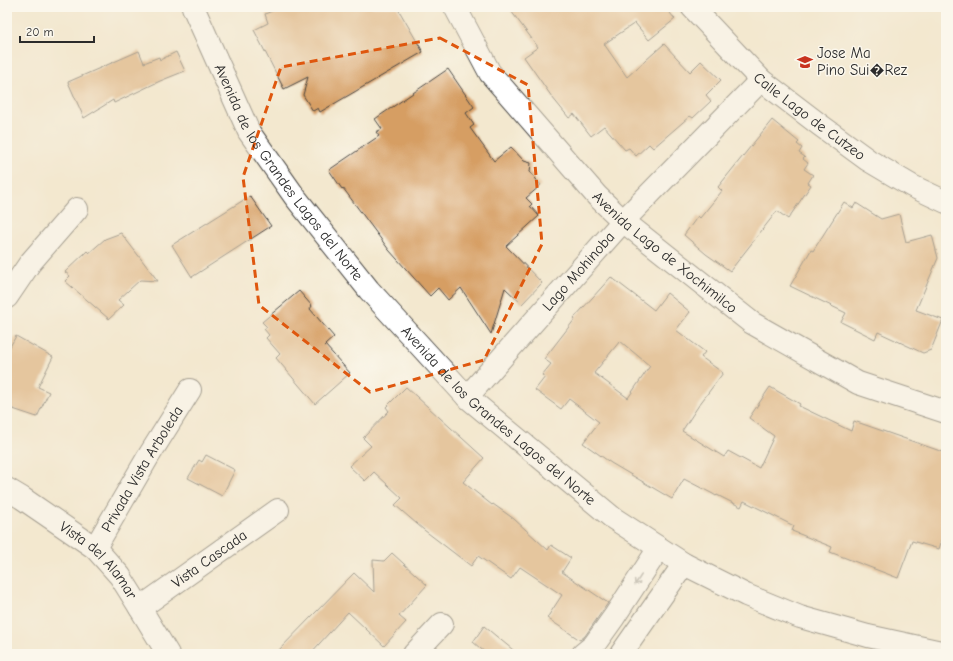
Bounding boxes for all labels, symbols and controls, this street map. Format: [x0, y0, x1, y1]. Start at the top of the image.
scale bar [20, 18, 94, 44]
text: 20 m [26, 25, 54, 39]
place label: Jose Ma Pino Sui�Rez [817, 44, 908, 79]
school or university icon: Jose Ma Pino Sui�Rez [796, 53, 814, 71]
street label: Avenida de los Grandes Lagos del Norte [211, 61, 367, 285]
street label: Calle Lago de Cutzeo [750, 69, 869, 164]
street label: Avenida Lago de Xochimilco [589, 188, 741, 317]
street label: Lago Mohinoba [539, 228, 618, 315]
street label: Avenida de los Grandes Lagos del Norte [397, 322, 600, 509]
street label: Privada Vista Arboleda [97, 403, 187, 535]
street label: Vista del Alamar [56, 517, 141, 602]
street label: Vista Cascada [168, 526, 250, 592]
one-way arrow [634, 574, 642, 585]

